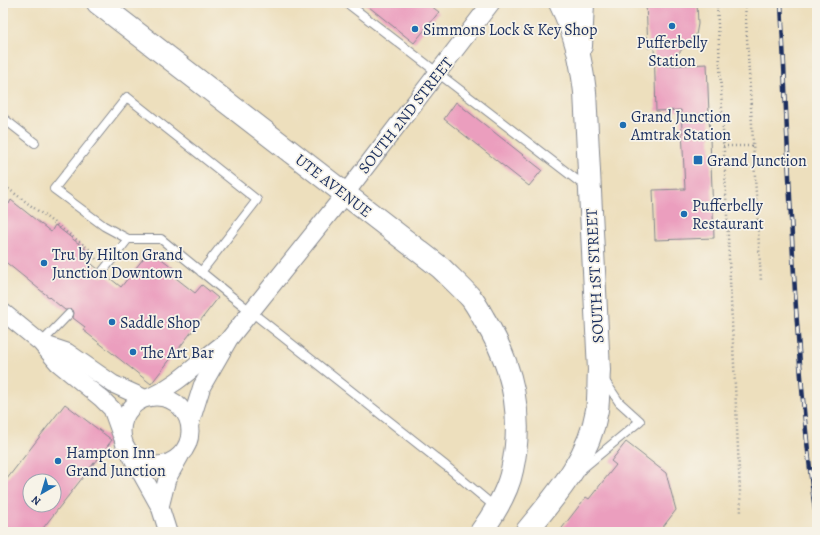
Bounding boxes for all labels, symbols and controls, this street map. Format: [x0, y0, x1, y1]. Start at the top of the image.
place label: Simmons Lock & Key Shop [423, 19, 597, 41]
marker: Pufferbelly Station [667, 21, 677, 31]
marker: Simmons Lock & Key Shop [410, 24, 420, 34]
place label: Pufferbelly Station [637, 32, 708, 72]
street label: SOUTH 2ND STREET [353, 52, 459, 179]
place label: Grand Junction Amtrak Station [630, 106, 731, 146]
marker: Grand Junction Amtrak Station [618, 120, 628, 130]
street label: UTE AVENUE [290, 149, 376, 223]
place label: Grand Junction [707, 150, 807, 172]
marker: Grand Junction [692, 154, 704, 166]
place label: Pufferbelly Restaurant [692, 195, 764, 235]
street label: SOUTH 1ST STREET [580, 208, 610, 344]
marker: Pufferbelly Restaurant [679, 209, 689, 219]
place label: Tru by Hilton Grand Junction Downtown [52, 244, 183, 284]
marker: Tru by Hilton Grand Junction Downtown [39, 258, 49, 268]
place label: Saddle Shop [120, 312, 200, 334]
marker: Saddle Shop [107, 317, 117, 327]
place label: The Art Bar [141, 342, 214, 364]
marker: The Art Bar [128, 347, 138, 357]
place label: Hampton Inn Grand Junction [66, 442, 166, 482]
marker: Hampton Inn Grand Junction [53, 456, 63, 466]
north arrow [22, 473, 62, 513]
text: N [28, 492, 44, 509]

